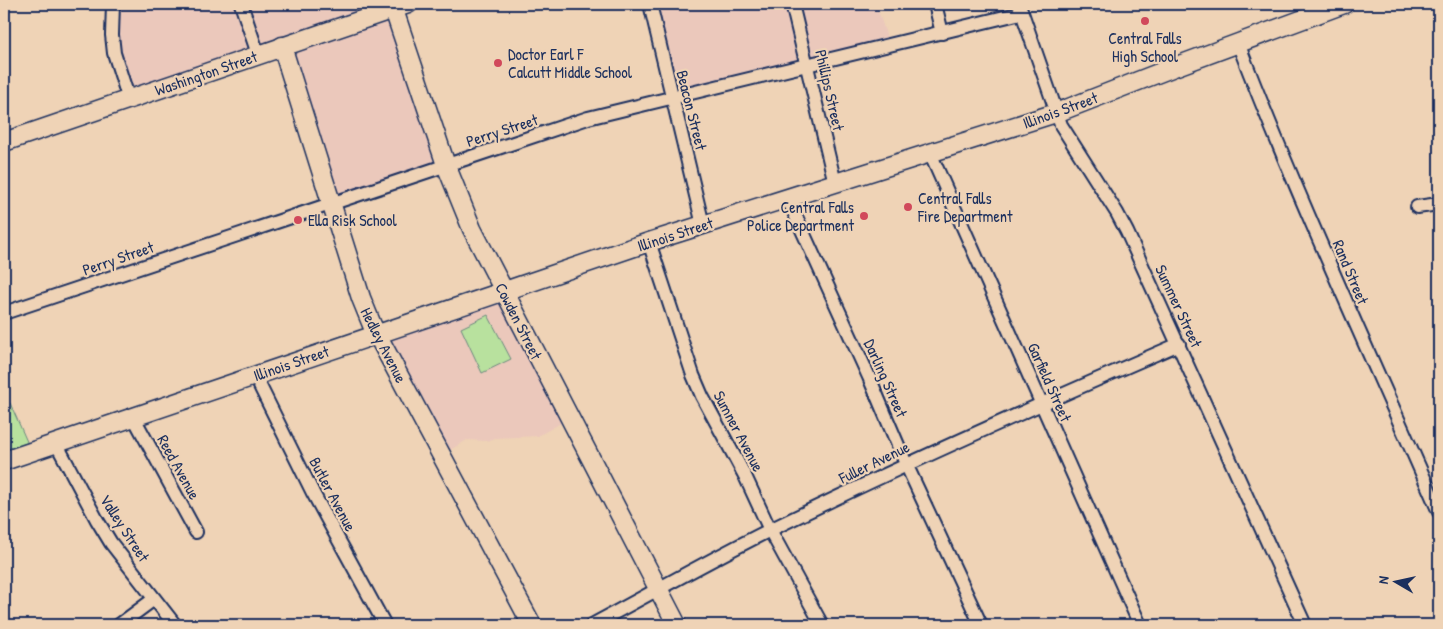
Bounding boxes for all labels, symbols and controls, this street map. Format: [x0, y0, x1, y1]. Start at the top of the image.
marker: Central Falls High School [1139, 15, 1151, 27]
place label: Central Falls High School [1108, 27, 1182, 67]
place label: Doctor Earl F Calcutt Middle School [508, 43, 633, 83]
street label: Washington Street [152, 45, 261, 101]
street label: Phillips Street [810, 47, 850, 133]
marker: Doctor Earl F Calcutt Middle School [492, 57, 504, 69]
street label: Beacon Street [671, 68, 713, 153]
street label: Illinois Street [1019, 86, 1101, 134]
street label: Perry Street [463, 108, 541, 152]
place label: Central Falls Fire Department [917, 187, 1013, 227]
place label: Central Falls Police Department [747, 196, 854, 236]
marker: Central Falls Fire Department [902, 201, 914, 213]
place label: Ella Risk School [308, 209, 397, 231]
marker: Central Falls Police Department [858, 210, 870, 222]
street label: Illinois Street [634, 211, 716, 257]
marker: Ella Risk School [292, 214, 304, 226]
street label: Perry Street [79, 235, 157, 280]
street label: Rand Street [1328, 236, 1375, 308]
street label: Summer Street [1150, 261, 1208, 351]
street label: Cowden Street [490, 279, 548, 364]
street label: Hedley Avenue [356, 304, 413, 387]
street label: Darling Street [859, 336, 913, 421]
street label: Garfield Street [1023, 339, 1077, 425]
street label: Illinois Street [250, 340, 332, 386]
street label: Sumner Avenue [708, 387, 770, 476]
street label: Reed Avenue [152, 431, 206, 504]
street label: Fuller Avenue [834, 435, 914, 489]
street label: Butler Avenue [304, 453, 362, 536]
street label: Valley Street [95, 490, 155, 566]
north arrow [1370, 556, 1420, 606]
text: N [1373, 574, 1393, 585]

